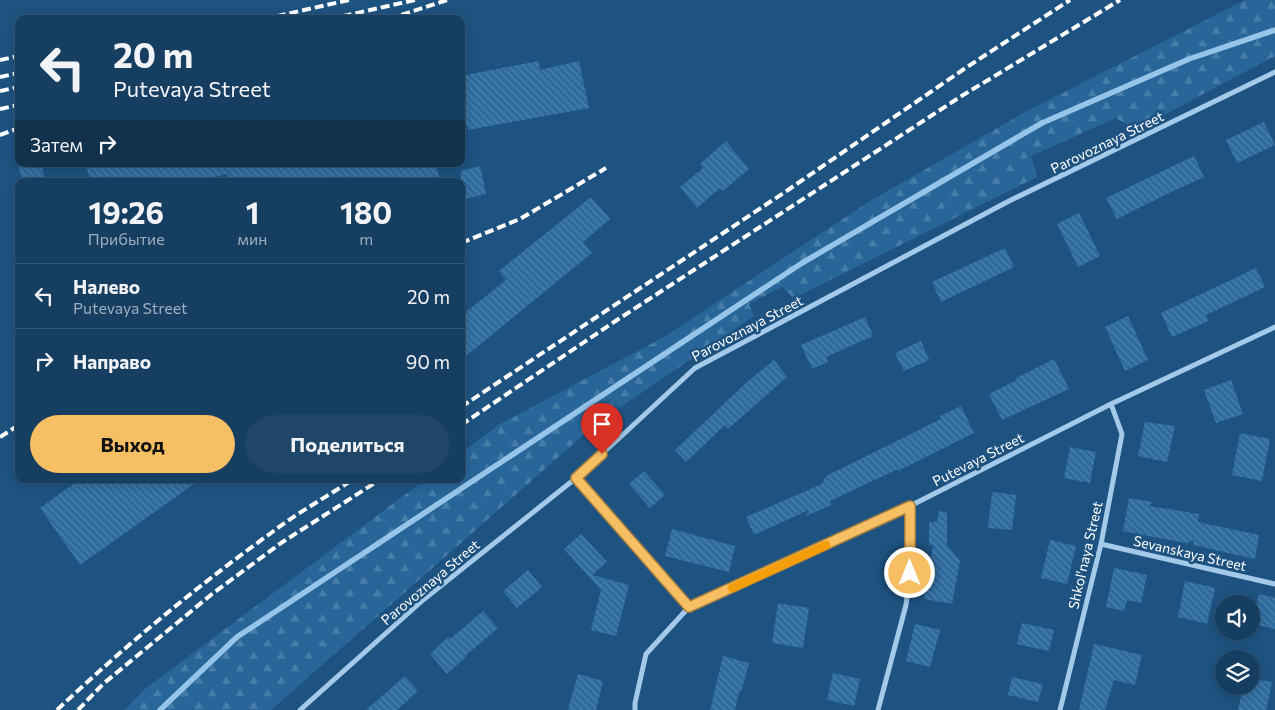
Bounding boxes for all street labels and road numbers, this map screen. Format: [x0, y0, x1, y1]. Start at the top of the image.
street label: Parovoznaya Street [1048, 107, 1167, 177]
street label: Parovoznaya Street [688, 291, 806, 365]
street label: Putevaya Street [929, 429, 1027, 489]
street label: Shkol'naya Street [1064, 499, 1106, 611]
street label: Sevanskaya Street [1132, 532, 1248, 574]
street label: Parovoznaya Street [377, 536, 483, 628]

